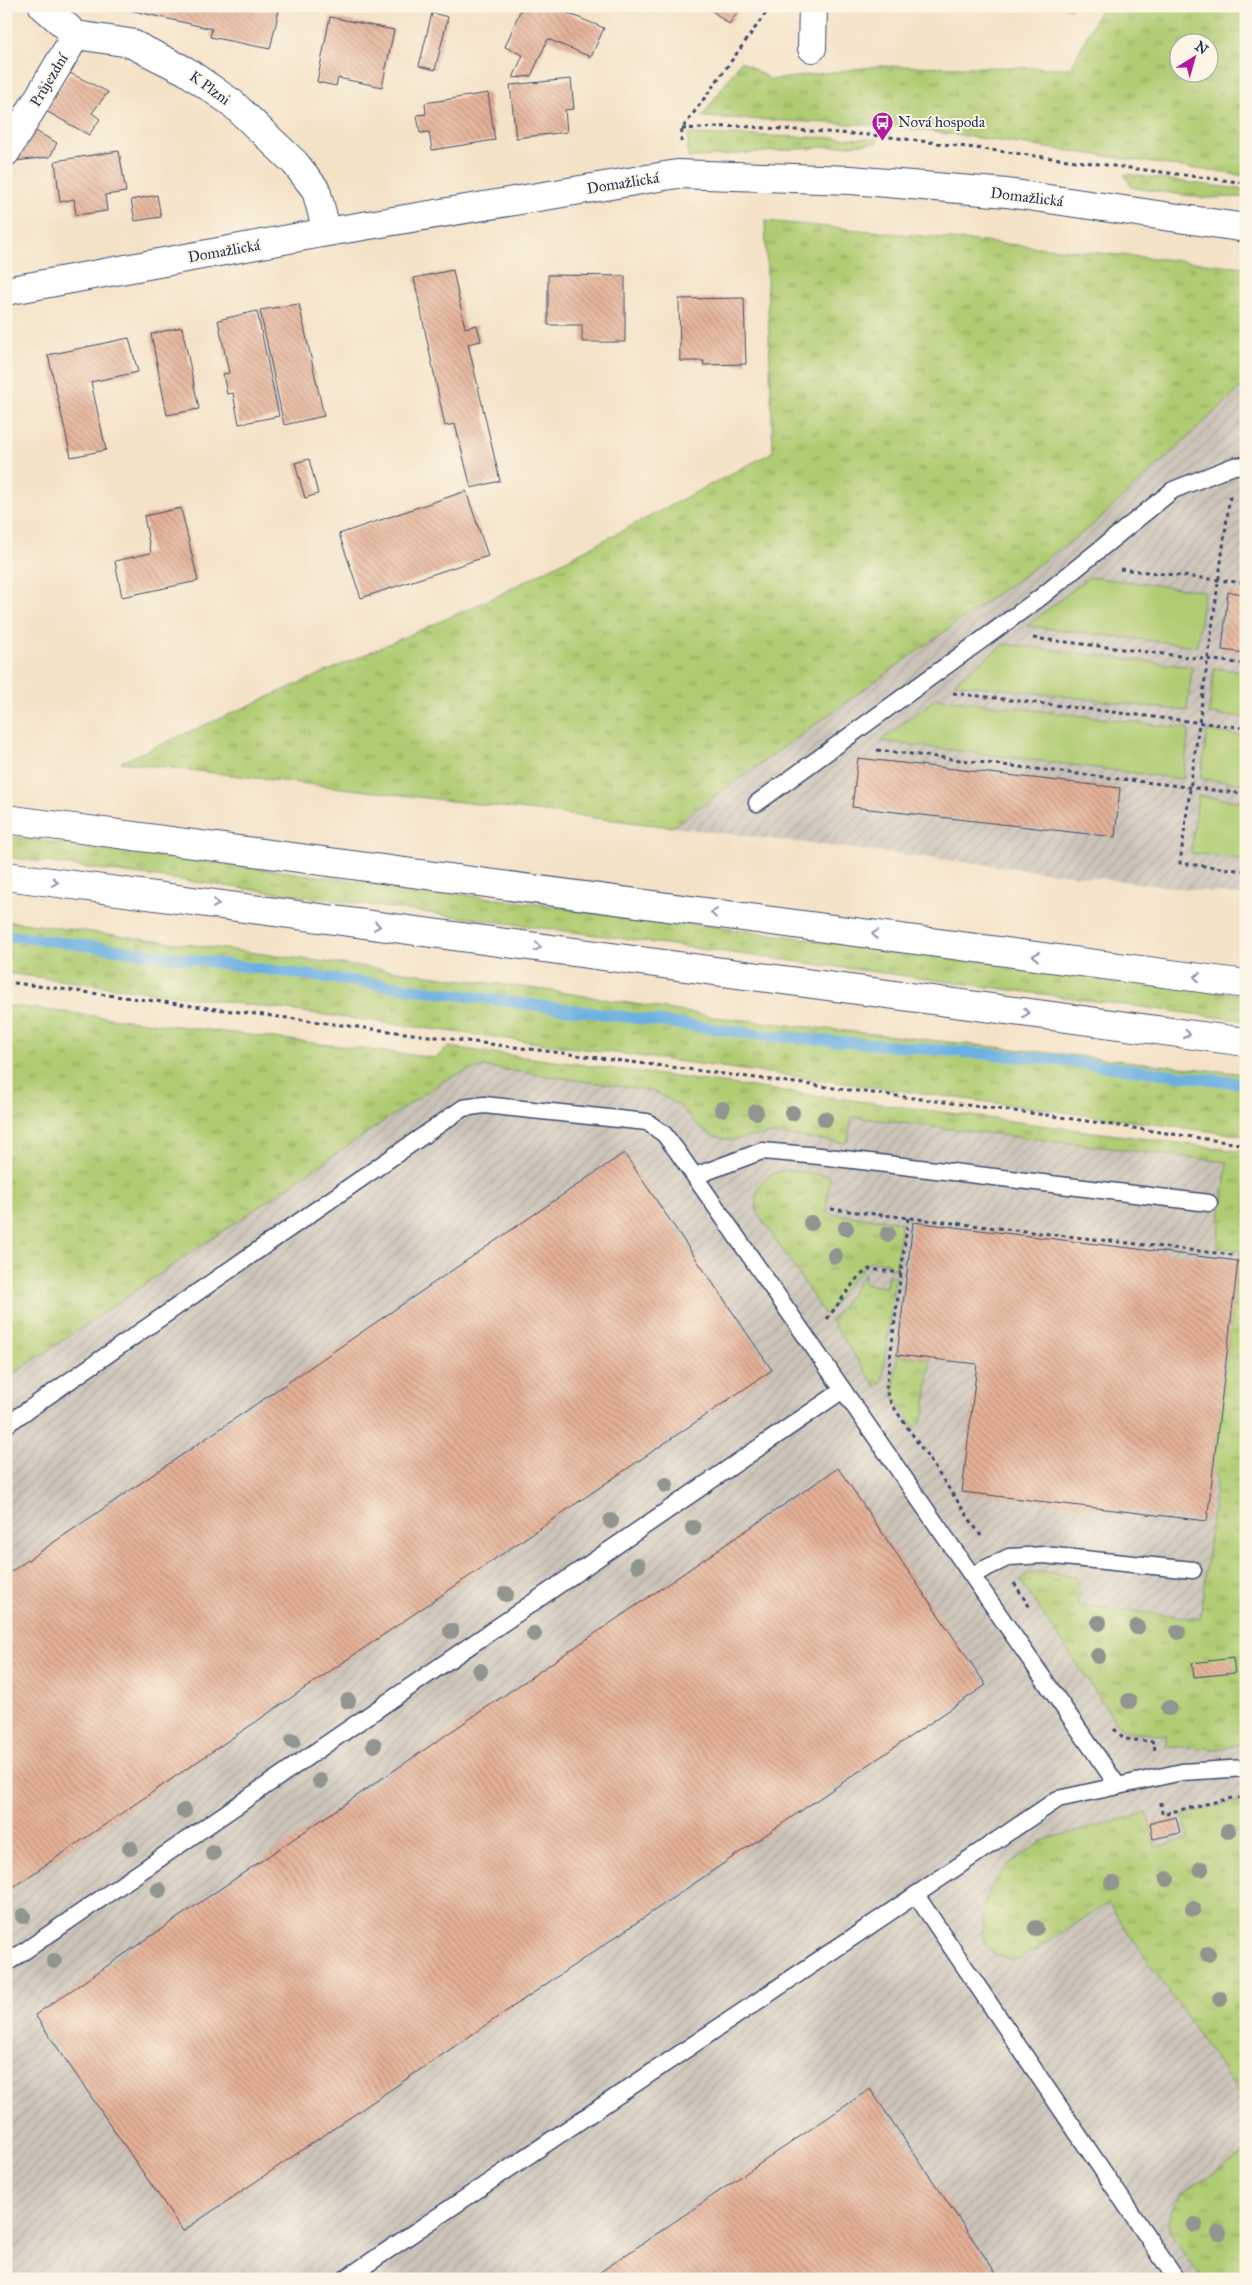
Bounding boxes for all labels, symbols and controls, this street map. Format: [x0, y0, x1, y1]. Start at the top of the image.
north arrow [1170, 32, 1220, 82]
text: N [1192, 38, 1211, 58]
street label: Průjezdní [26, 49, 72, 110]
street label: K Plzni [186, 67, 234, 109]
bus stop icon: Nová hospoda [870, 110, 894, 141]
place label: Nová hospoda [898, 113, 986, 131]
street label: Domažlická [585, 168, 661, 198]
street label: Domažlická [990, 184, 1065, 210]
street label: Domažlická [186, 236, 262, 266]
one-way arrow [50, 877, 59, 887]
one-way arrow [212, 898, 220, 909]
one-way arrow [710, 908, 718, 919]
one-way arrow [372, 920, 381, 930]
one-way arrow [871, 929, 879, 940]
one-way arrow [534, 941, 542, 952]
one-way arrow [1032, 951, 1040, 962]
one-way arrow [1193, 972, 1201, 983]
one-way arrow [1022, 1007, 1031, 1017]
one-way arrow [1184, 1028, 1192, 1039]

